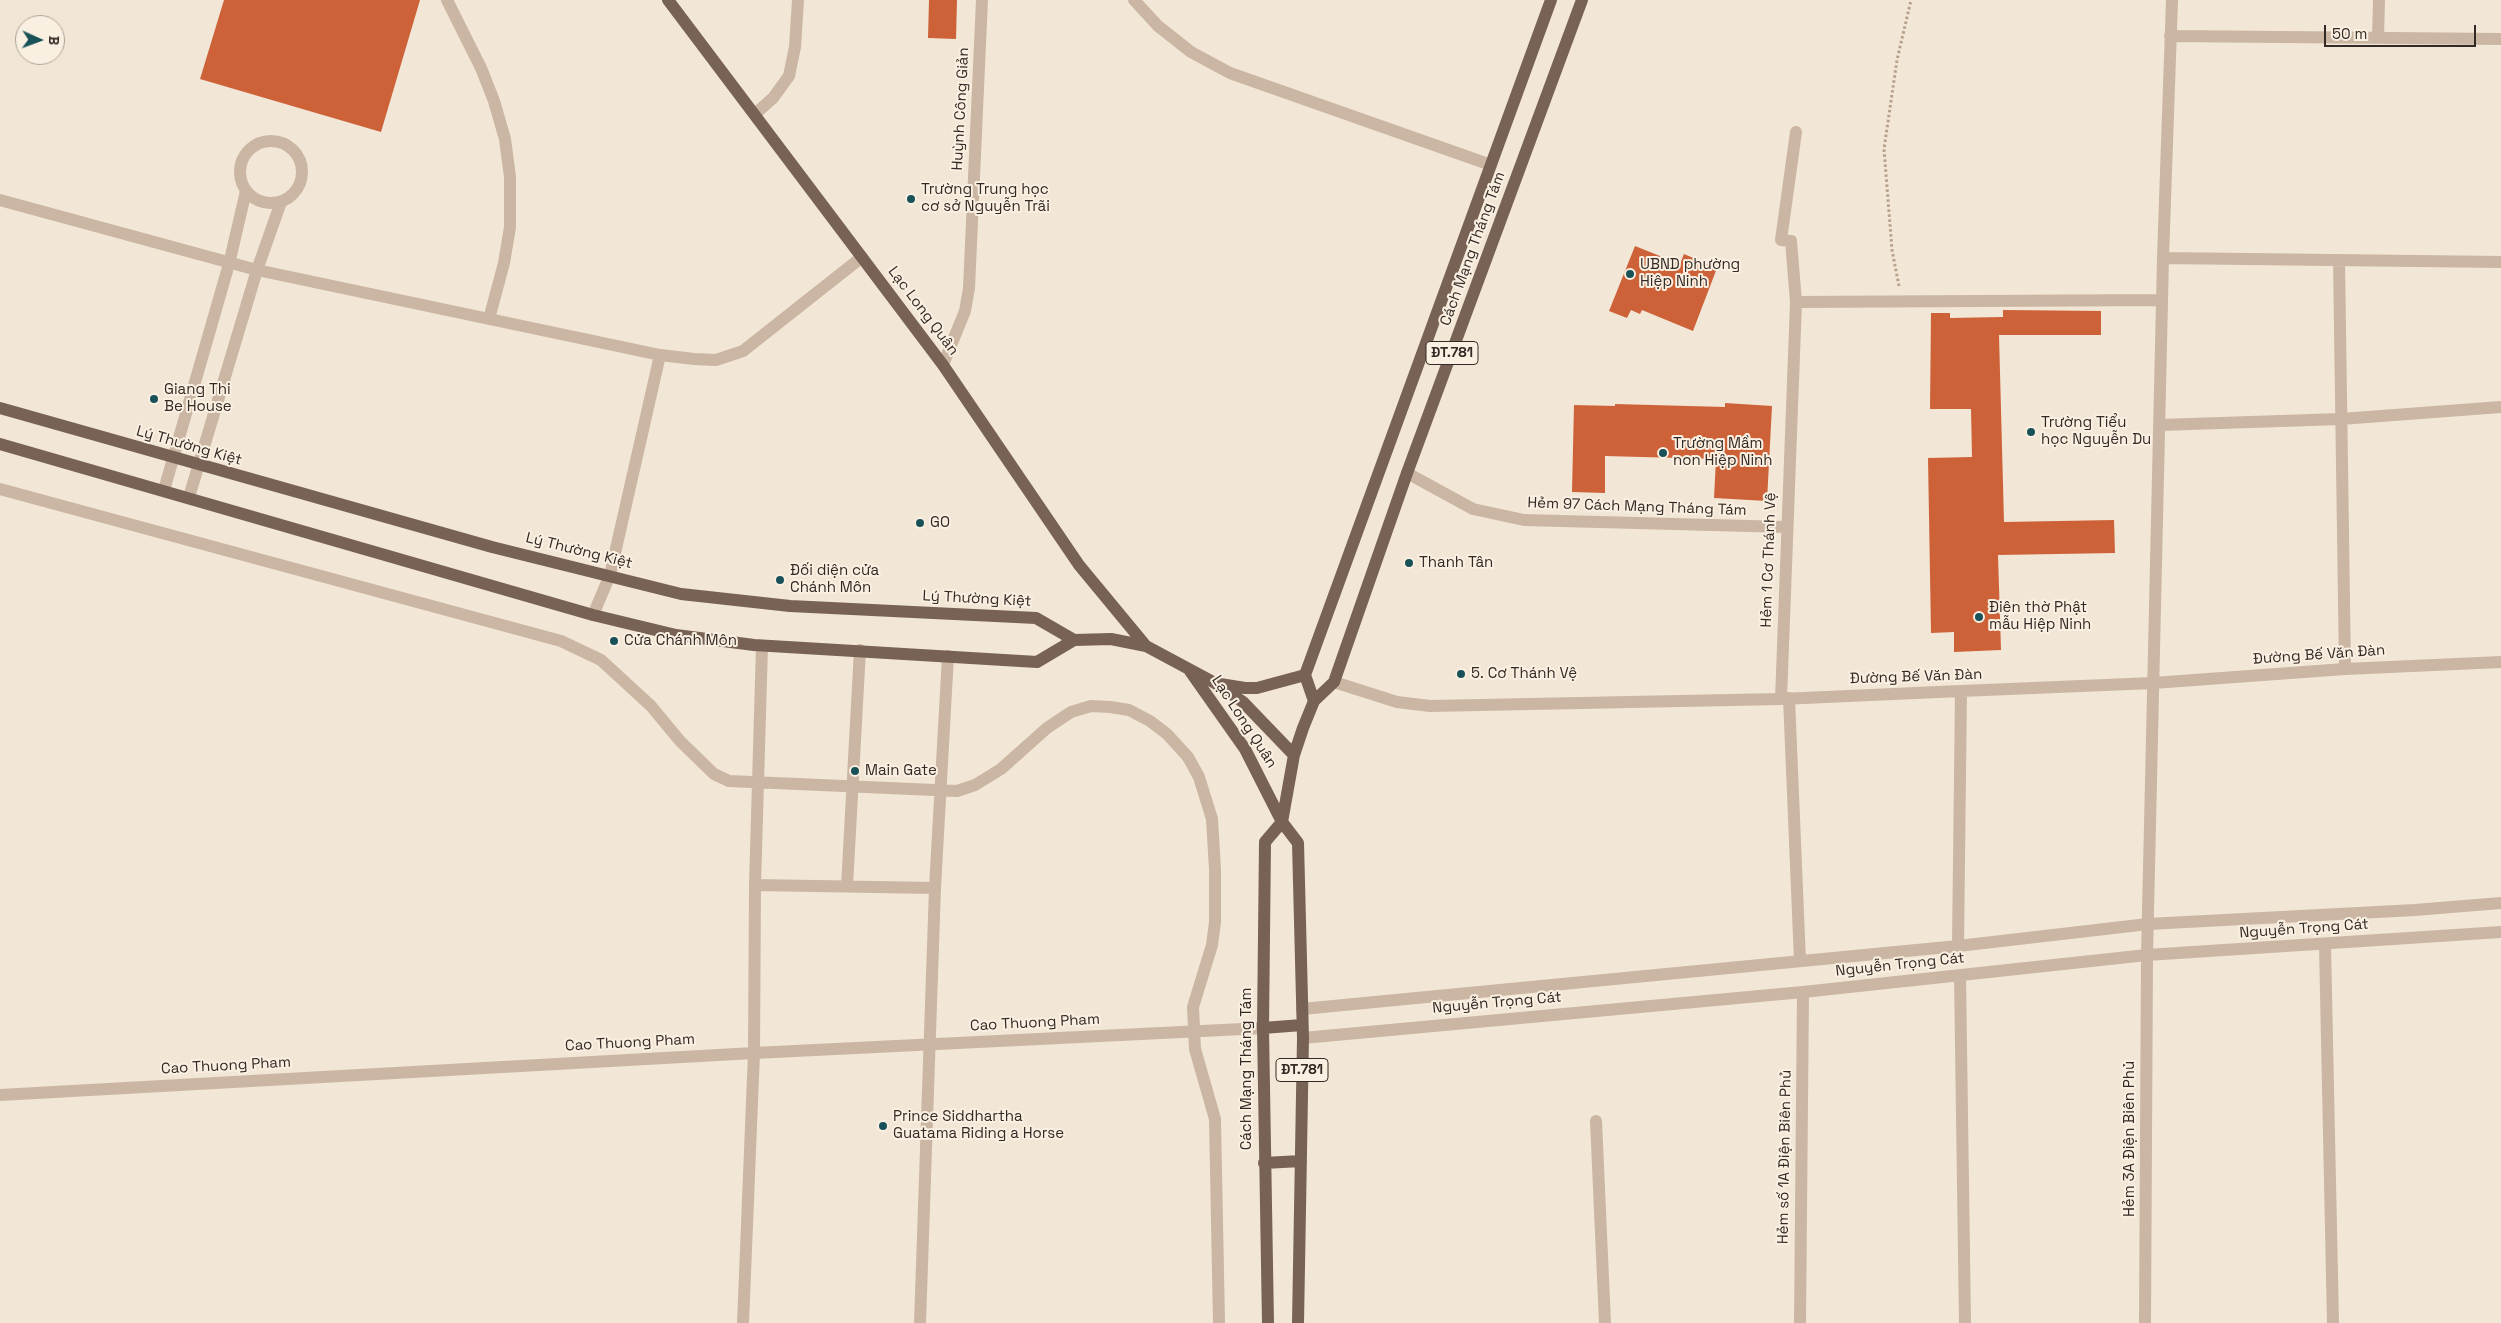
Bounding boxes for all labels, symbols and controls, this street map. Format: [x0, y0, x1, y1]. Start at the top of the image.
north arrow [15, 15, 65, 65]
scale bar [2326, 15, 2478, 47]
text: 50 m [2332, 24, 2367, 43]
text: B [45, 36, 63, 45]
street label: Huỳnh Công Giản [949, 47, 973, 171]
street label: Cách Mạng Tháng Tám [1437, 169, 1509, 329]
place label: Trường Trung học cơ sở Nguyễn Trãi [921, 181, 1050, 216]
marker: Trường Trung học cơ sở Nguyễn Trãi [905, 193, 917, 205]
place label: UBND phường Hiệp Ninh [1640, 256, 1740, 291]
street label: Lạc Long Quân [884, 263, 962, 359]
marker: UBND phường Hiệp Ninh [1624, 268, 1636, 280]
road number: ĐT.781 [1426, 342, 1478, 364]
place label: Giang Thi Be House [164, 381, 232, 416]
marker: Giang Thi Be House [148, 393, 160, 405]
place label: Trường Tiểu học Nguyễn Du [2041, 414, 2151, 449]
street label: Lý Thường Kiệt [134, 422, 244, 470]
marker: Trường Tiểu học Nguyễn Du [2025, 426, 2037, 438]
place label: Trường Mầm non Hiệp Ninh [1673, 435, 1772, 470]
marker: Trường Mầm non Hiệp Ninh [1657, 447, 1669, 459]
street label: Hẻm 1 Cơ Thánh Vệ [1758, 492, 1780, 628]
street label: Hẻm 97 Cách Mạng Tháng Tám [1527, 494, 1747, 520]
place label: GO [930, 514, 950, 532]
marker: GO [914, 517, 926, 529]
street label: Lý Thường Kiệt [524, 529, 634, 573]
place label: Thanh Tân [1419, 554, 1493, 572]
marker: Thanh Tân [1403, 557, 1415, 569]
place label: Đối diện cửa Chánh Môn [790, 562, 879, 597]
marker: Đối diện cửa Chánh Môn [774, 574, 786, 586]
street label: Lý Thường Kiệt [922, 587, 1032, 611]
place label: Điện thờ Phật mẫu Hiệp Ninh [1989, 599, 2091, 634]
marker: Điện thờ Phật mẫu Hiệp Ninh [1973, 611, 1985, 623]
place label: Cửa Chánh Môn [624, 632, 737, 650]
marker: Cửa Chánh Môn [608, 635, 620, 647]
street label: Đường Bế Văn Đàn [2252, 641, 2386, 669]
place label: 5. Cơ Thánh Vệ [1471, 665, 1577, 683]
street label: Đường Bế Văn Đàn [1850, 666, 1982, 688]
marker: 5. Cơ Thánh Vệ [1455, 668, 1467, 680]
street label: Lạc Long Quân [1207, 672, 1281, 772]
place label: Main Gate [865, 762, 937, 780]
marker: Main Gate [849, 765, 861, 777]
street label: Nguyễn Trọng Cát [2239, 916, 2369, 942]
street label: Nguyễn Trọng Cát [1835, 949, 1965, 981]
street label: Cách Mạng Tháng Tám [1238, 988, 1256, 1150]
street label: Nguyễn Trọng Cát [1432, 988, 1562, 1018]
street label: Cao Thuong Pham [970, 1011, 1100, 1035]
street label: Cao Thuong Pham [565, 1031, 695, 1055]
street label: Cao Thuong Pham [161, 1054, 291, 1078]
road number: ĐT.781 [1276, 1058, 1328, 1082]
street label: Hẻm 3A Điện Biên Phủ [2121, 1061, 2139, 1217]
street label: Hẻm số 1A Điện Biên Phủ [1774, 1070, 1796, 1244]
place label: Prince Siddhartha Guatama Riding a Horse [893, 1108, 1064, 1143]
marker: Prince Siddhartha Guatama Riding a Horse [877, 1120, 889, 1132]

